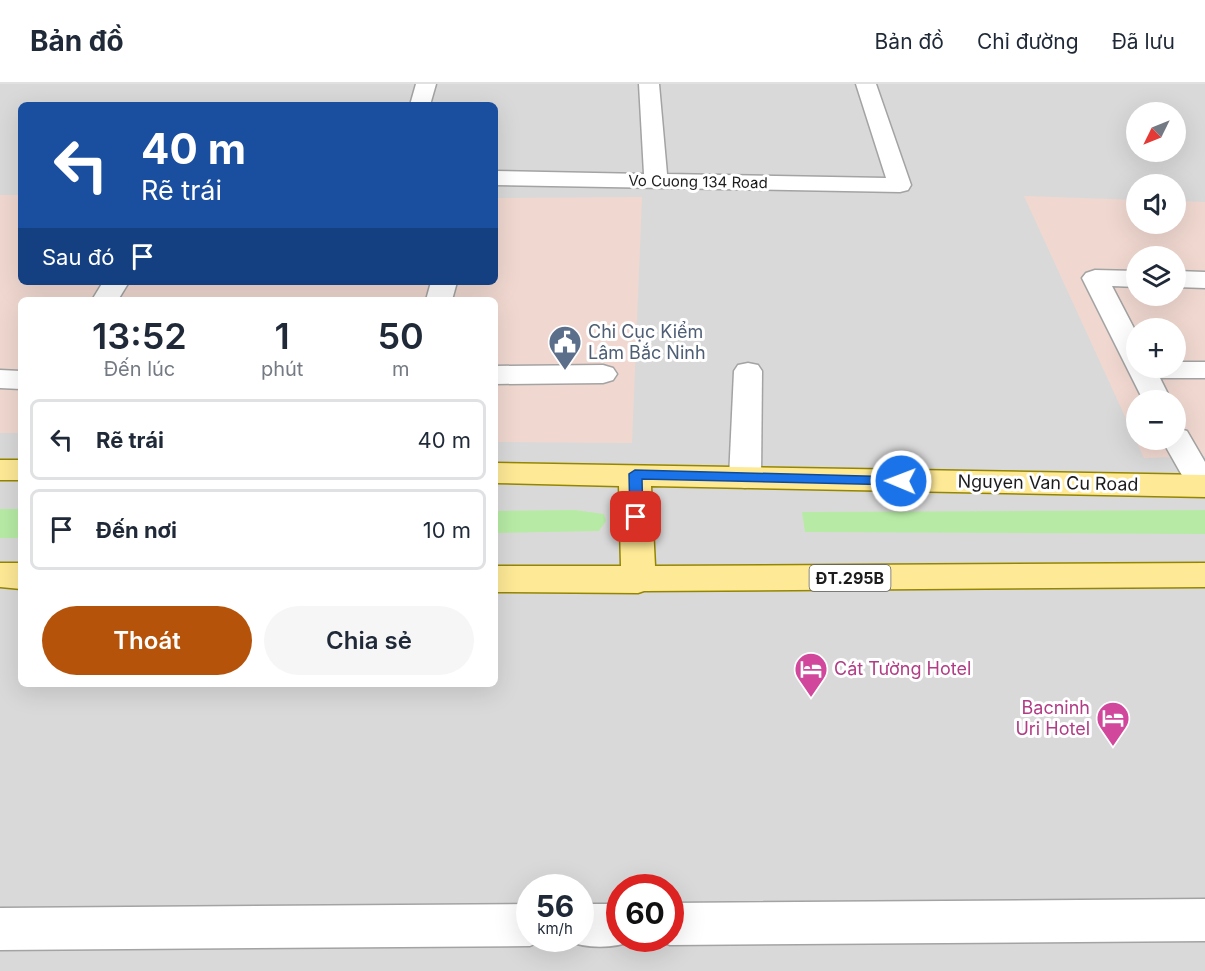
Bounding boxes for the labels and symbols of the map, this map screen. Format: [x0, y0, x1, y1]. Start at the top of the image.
north arrow [1126, 102, 1186, 162]
street label: Vo Cuong 134 Road [628, 171, 768, 192]
place label: Chi Cục Kiểm Lâm Bắc Ninh [588, 321, 706, 363]
public building icon: Chi Cục Kiểm Lâm Bắc Ninh [547, 324, 583, 371]
position arrow [869, 449, 933, 513]
street label: Nguyen Van Cu Road [957, 470, 1139, 495]
pin [610, 491, 661, 542]
road number: ĐT.295B [810, 565, 890, 591]
hotel icon: Cát Tường Hotel [793, 651, 829, 698]
place label: Cát Tường Hotel [834, 658, 971, 679]
place label: Bacninh Uri Hotel [1015, 697, 1090, 739]
hotel icon: Bacninh Uri Hotel [1095, 700, 1131, 747]
speed limit sign: 60 [606, 874, 684, 952]

